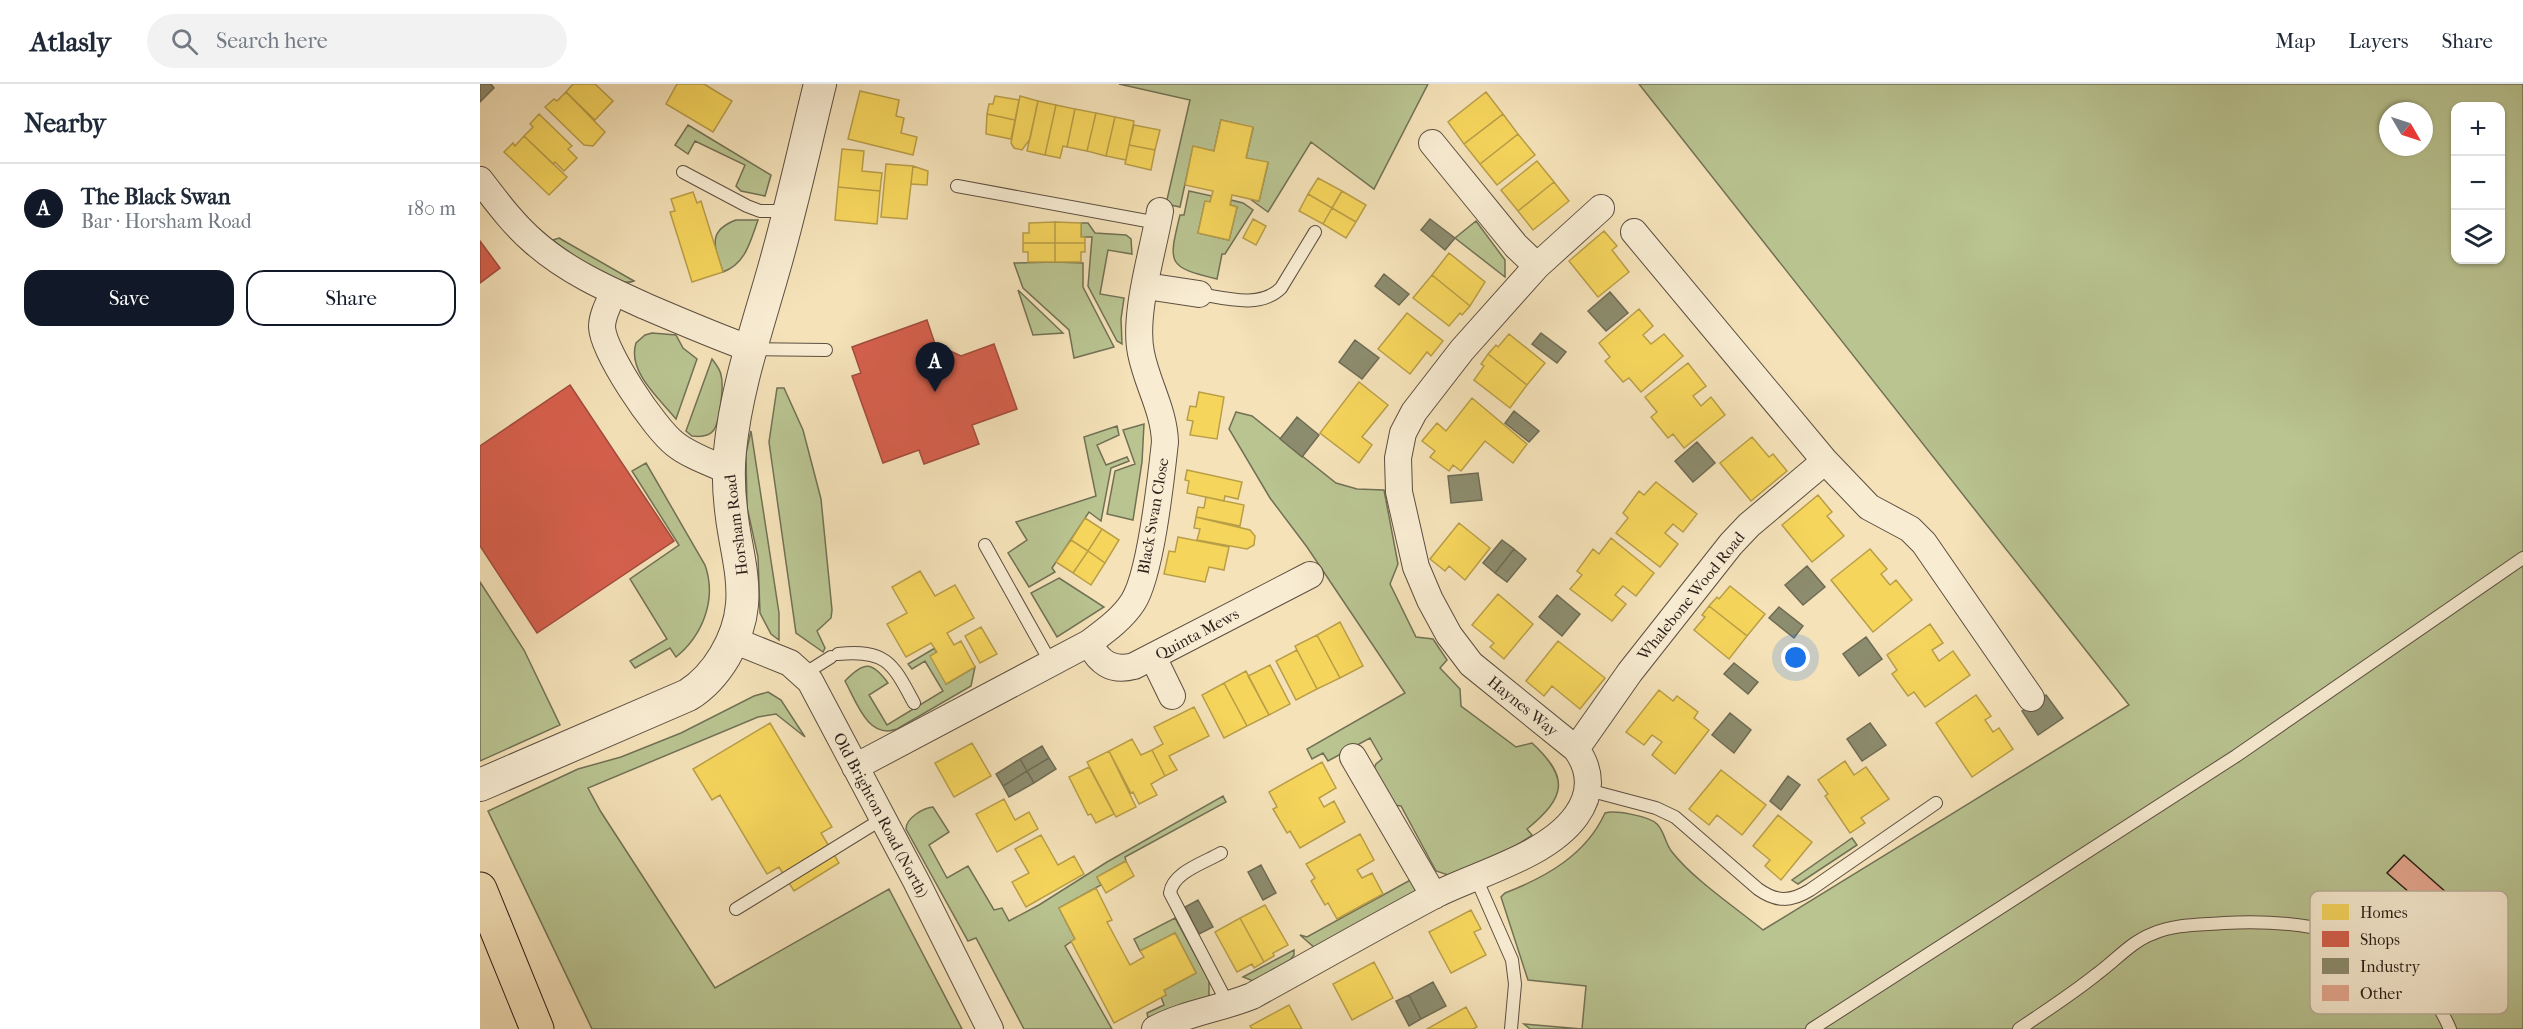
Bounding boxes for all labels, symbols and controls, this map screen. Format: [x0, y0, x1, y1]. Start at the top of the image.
search box [147, 14, 567, 68]
text: Atlasly [30, 25, 111, 58]
icon: search [168, 25, 201, 58]
text: Search here [216, 28, 328, 54]
text: Map [2275, 29, 2316, 53]
text: Layers [2349, 29, 2408, 53]
text: Share [2441, 29, 2493, 53]
north arrow [2379, 102, 2433, 156]
map controls [2451, 102, 2505, 264]
button: + [2451, 102, 2505, 156]
text: Nearby [24, 108, 106, 139]
button: − [2451, 156, 2505, 210]
text: The Black Swan [81, 184, 230, 210]
text: A [37, 197, 50, 220]
text: 180 m [407, 197, 456, 220]
text: Bar · Horsham Road [81, 210, 252, 233]
button: layers [2451, 210, 2505, 264]
button: Save [24, 270, 234, 326]
button: Share [246, 270, 456, 326]
pin: A [916, 342, 954, 392]
street label: Black Swan Close [1133, 456, 1173, 576]
street label: Horsham Road [720, 473, 752, 577]
street label: Whalebone Wood Road [1633, 528, 1749, 665]
street label: Quinta Mews [1152, 604, 1242, 664]
your location [1781, 643, 1810, 672]
street label: Haynes Way [1484, 672, 1562, 740]
street label: Old Brighton Road (North) [829, 729, 933, 901]
legend [2310, 891, 2508, 1014]
text: Homes [2360, 903, 2408, 922]
text: Shops [2360, 930, 2400, 949]
text: Industry [2360, 957, 2421, 976]
text: Other [2360, 984, 2402, 1003]

